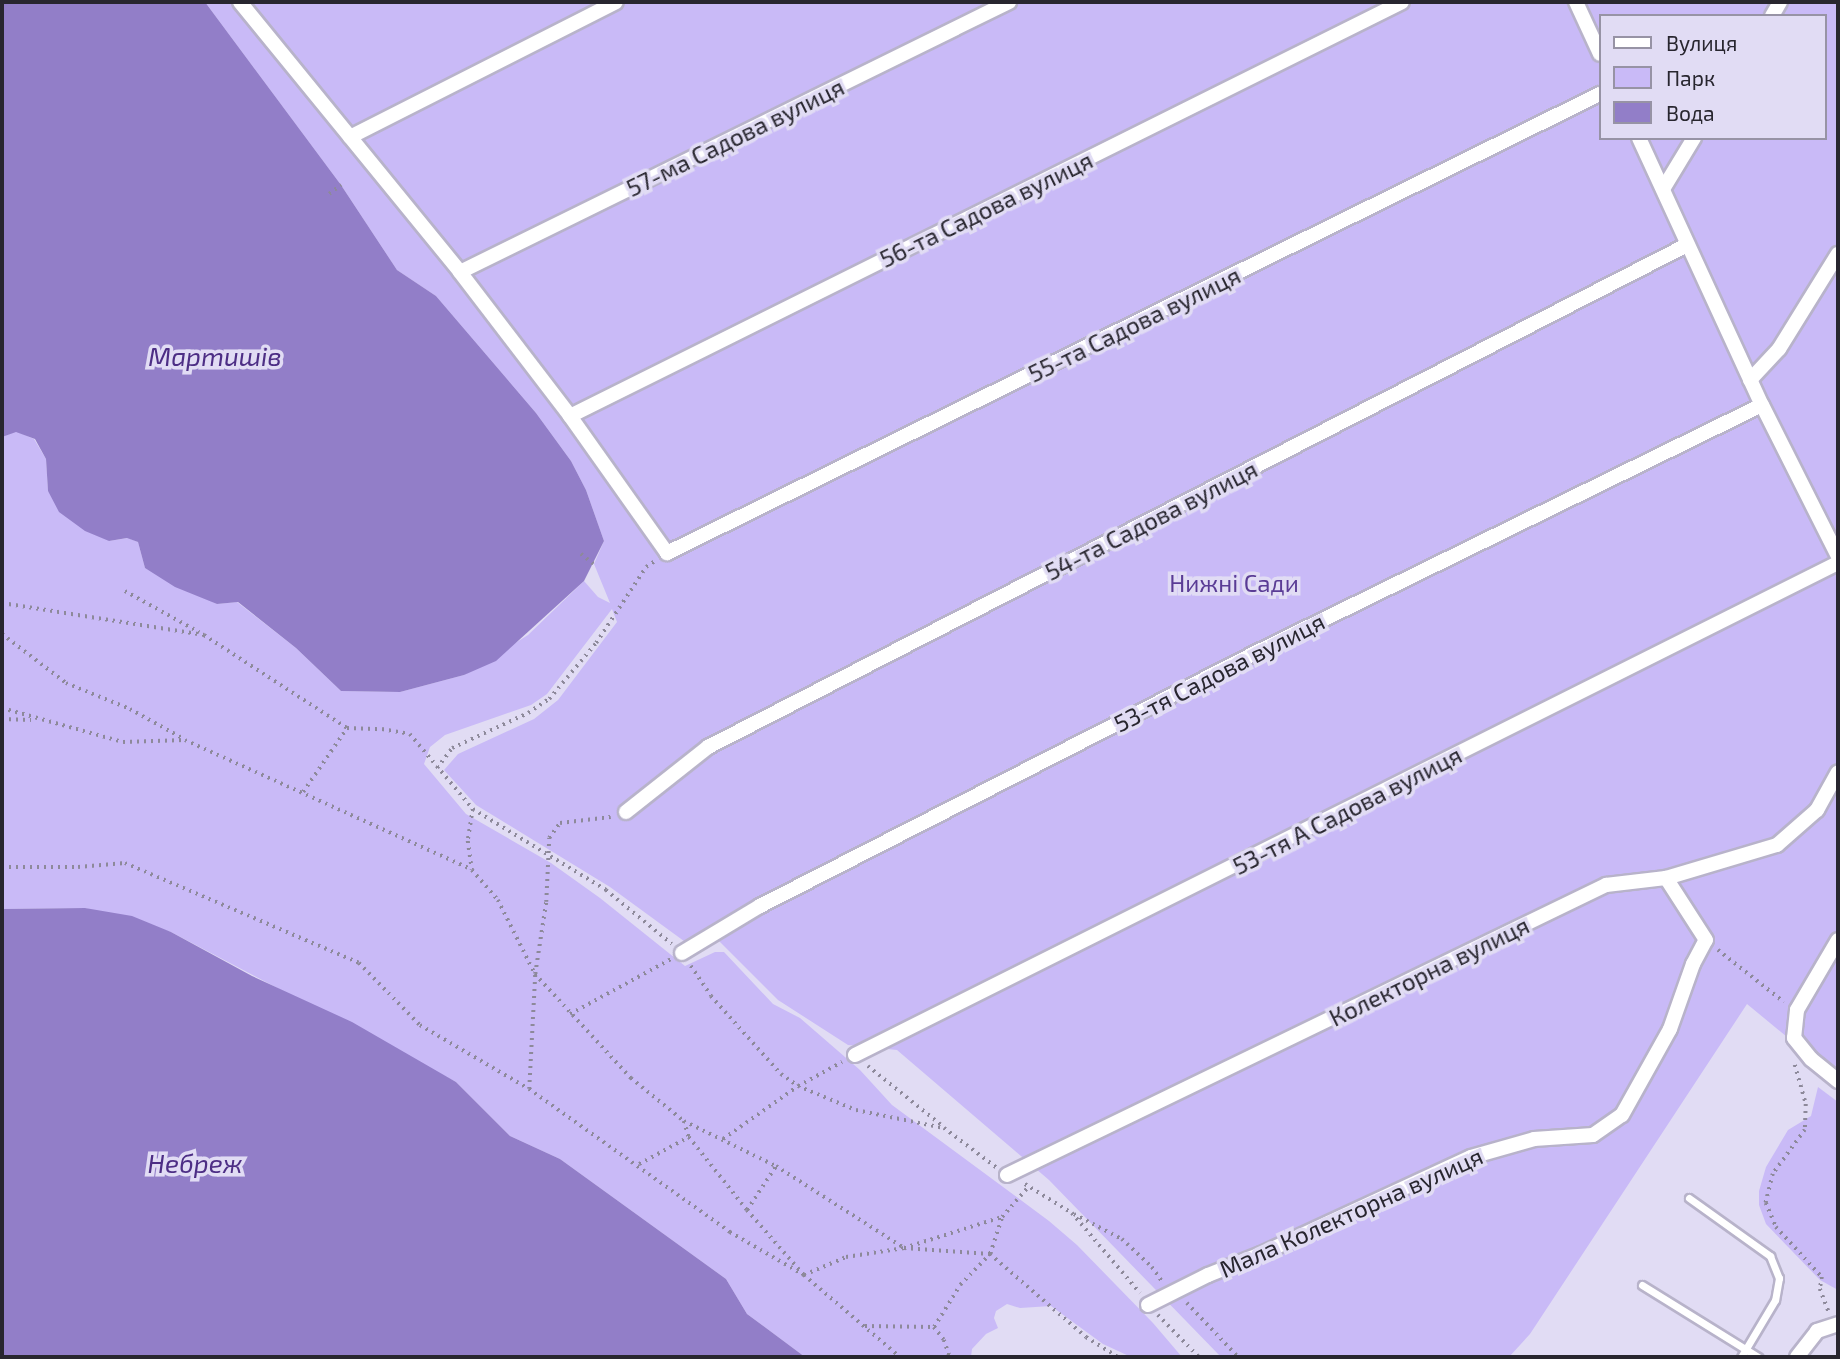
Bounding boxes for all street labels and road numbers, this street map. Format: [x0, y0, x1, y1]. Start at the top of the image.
street label: 57-ма Садова вулиця [622, 72, 848, 202]
street label: 56-та Садова вулиця [875, 145, 1097, 273]
street label: 55-та Садова вулиця [1023, 260, 1245, 388]
street label: 54-та Садова вулиця [1040, 454, 1262, 586]
street label: 53-тя Садова вулиця [1109, 606, 1329, 738]
street label: 53-тя А Садова вулиця [1228, 740, 1466, 880]
street label: Колекторна вулиця [1324, 910, 1534, 1032]
street label: Мала Колекторна вулиця [1215, 1141, 1487, 1283]

